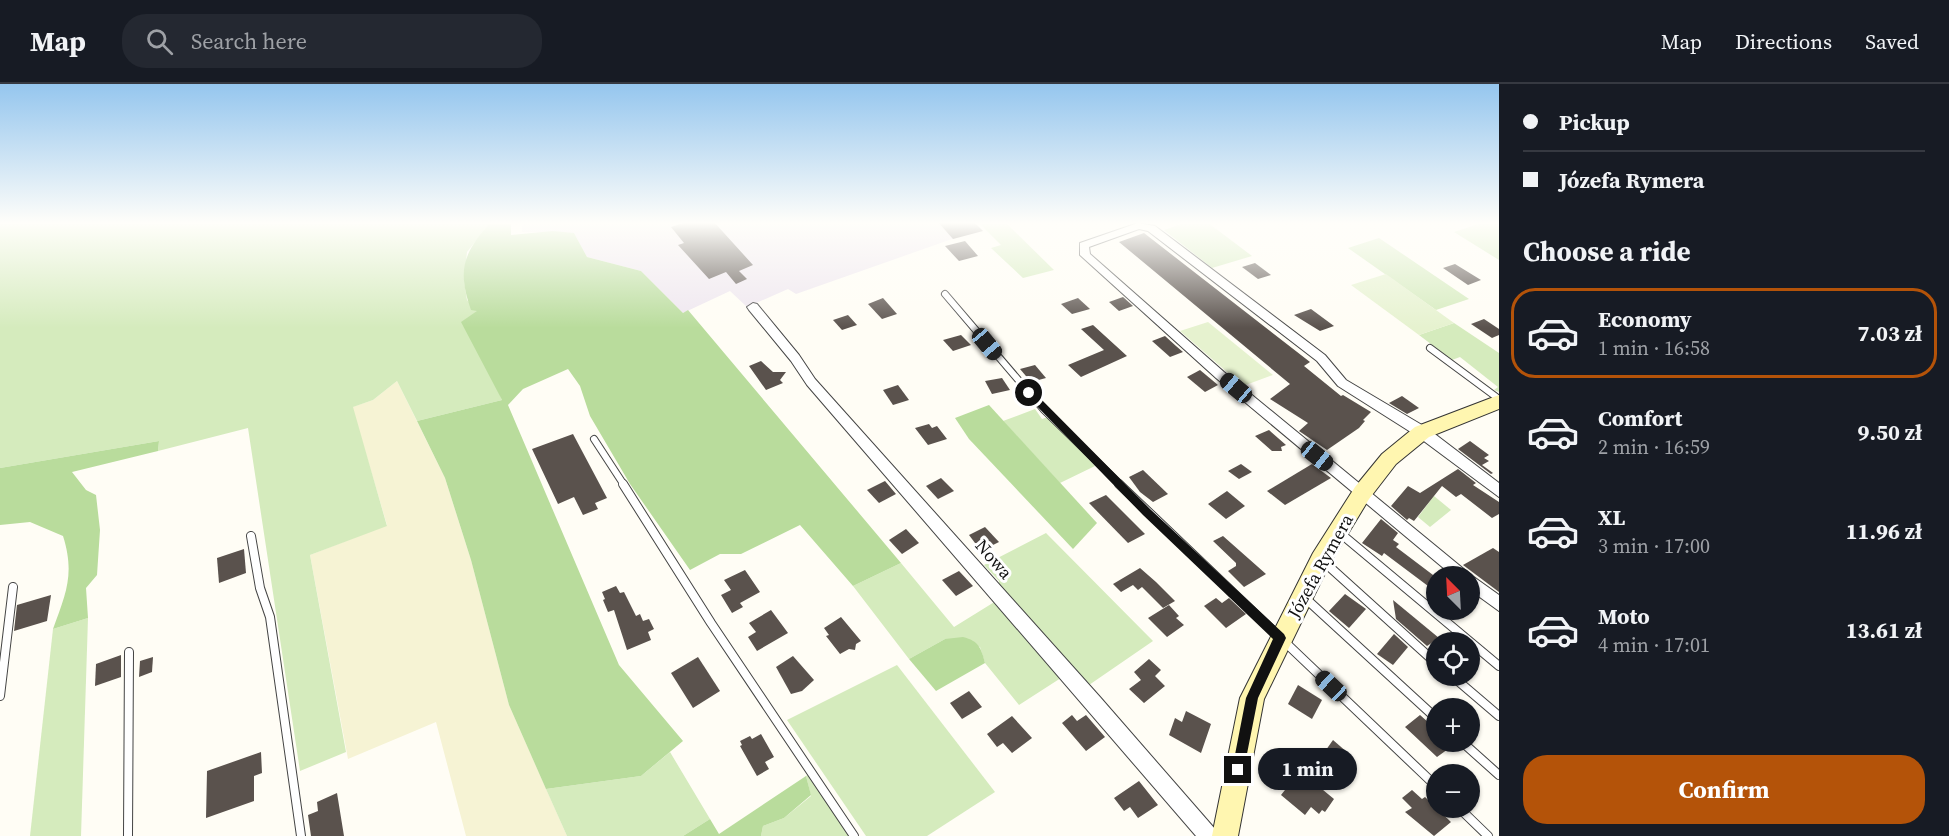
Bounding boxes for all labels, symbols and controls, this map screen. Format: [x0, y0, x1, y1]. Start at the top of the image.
search box [122, 14, 542, 68]
text: Map [30, 22, 86, 60]
icon: search [143, 25, 176, 58]
text: Search here [191, 26, 307, 56]
text: Map [1661, 27, 1702, 56]
text: Directions [1735, 27, 1832, 56]
text: Saved [1865, 27, 1919, 56]
text: Pickup [1559, 107, 1630, 137]
text: Józefa Rymera [1559, 165, 1704, 195]
text: Choose a ride [1523, 233, 1691, 270]
text: Economy [1598, 304, 1692, 334]
icon: car [1526, 306, 1580, 360]
text: 7.03 zł [1858, 318, 1922, 348]
car [969, 324, 1005, 364]
text: 1 min · 16:58 [1598, 334, 1710, 362]
car [1216, 370, 1256, 406]
route start [1015, 379, 1042, 406]
text: Comfort [1598, 403, 1682, 433]
icon: car [1526, 405, 1580, 459]
text: 9.50 zł [1858, 417, 1922, 447]
text: 2 min · 16:59 [1598, 433, 1710, 461]
car [1297, 438, 1337, 474]
text: XL [1598, 502, 1625, 532]
icon: car [1526, 504, 1580, 558]
street label: Józefa Rymera [1281, 509, 1359, 624]
text: 11.96 zł [1846, 516, 1922, 546]
text: 3 min · 17:00 [1598, 532, 1710, 560]
street label: Nowa [970, 534, 1019, 585]
north arrow [1426, 566, 1480, 620]
map controls [1426, 566, 1480, 818]
text: Moto [1598, 601, 1650, 631]
icon: car [1526, 603, 1580, 657]
text: 13.61 zł [1846, 615, 1922, 645]
text: 4 min · 17:01 [1598, 631, 1710, 659]
button: locate [1426, 632, 1480, 686]
car [1312, 667, 1350, 705]
button: + [1426, 698, 1480, 752]
callout: 1 min [1259, 749, 1358, 791]
text: 1 min [1282, 755, 1333, 783]
button: Confirm [1523, 755, 1925, 824]
route end [1224, 756, 1251, 783]
button: − [1426, 764, 1480, 818]

